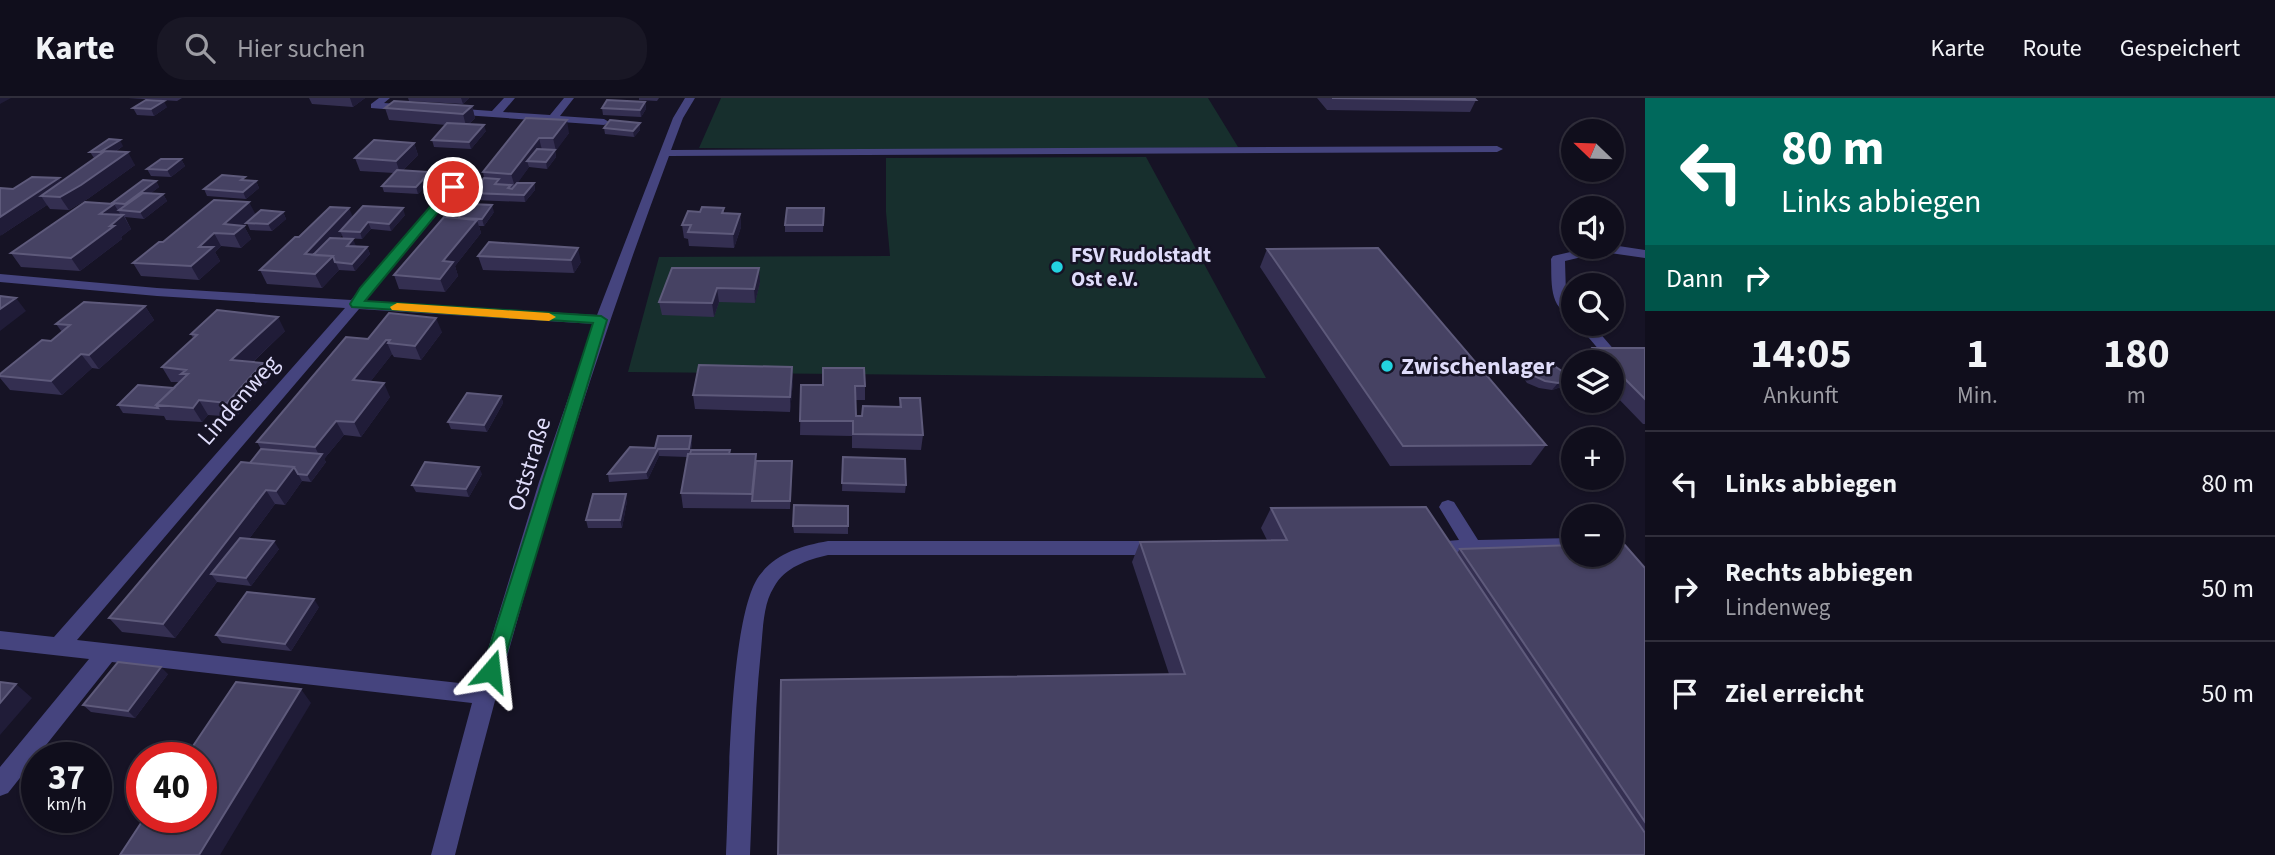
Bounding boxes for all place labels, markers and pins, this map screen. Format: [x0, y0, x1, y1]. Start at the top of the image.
pin [423, 157, 483, 217]
place label: FSV Rudolstadt Ost e.V. [1071, 240, 1211, 294]
marker: FSV Rudolstadt Ost e.V. [1049, 259, 1065, 275]
place label: Zwischenlager [1401, 349, 1555, 384]
marker: Zwischenlager [1379, 358, 1395, 374]

